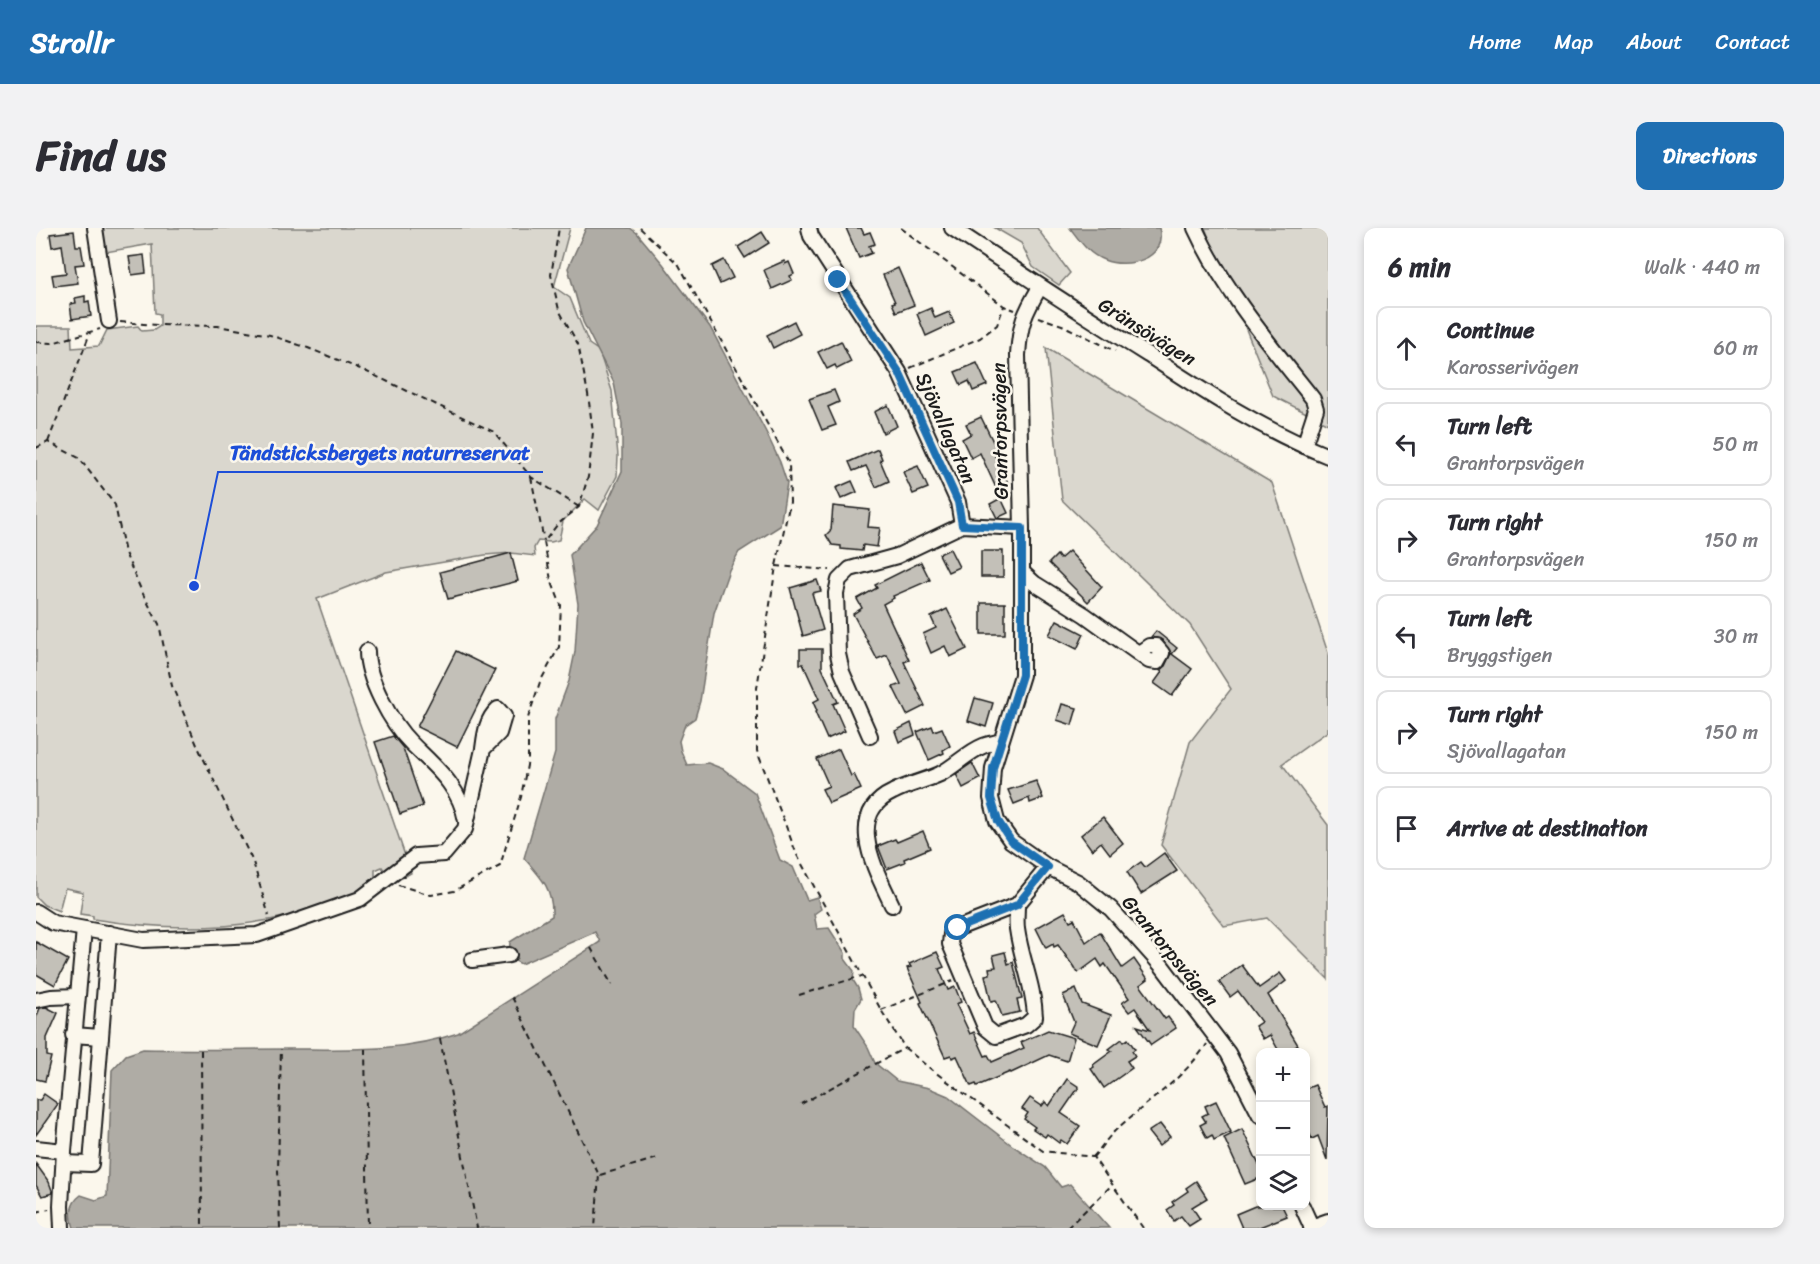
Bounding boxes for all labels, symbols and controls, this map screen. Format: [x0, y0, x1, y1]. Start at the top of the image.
text: Strollr [30, 18, 113, 67]
text: Home [1469, 23, 1521, 61]
text: Map [1554, 23, 1593, 61]
text: About [1626, 23, 1683, 61]
text: Contact [1716, 23, 1790, 61]
text: Find us [36, 119, 166, 193]
button: Directions [1636, 122, 1784, 190]
text: 6 min [1388, 244, 1451, 290]
text: Walk · 440 m [1644, 250, 1760, 285]
route end [824, 266, 850, 292]
street label: Gränsövägen [1091, 288, 1203, 376]
text: Continue [1447, 311, 1535, 350]
text: 60 m [1713, 331, 1758, 366]
icon: ahead [1390, 332, 1423, 365]
text: Karosserivägen [1447, 350, 1579, 385]
street label: Grantorpsvägen [981, 362, 1019, 500]
street label: Sjövallagatan [906, 367, 986, 490]
text: Turn left [1447, 407, 1532, 446]
text: 50 m [1713, 427, 1758, 462]
icon: left [1390, 428, 1423, 461]
callout: Tändsticksbergets naturreservat [218, 433, 543, 472]
text: Tändsticksbergets naturreservat [230, 434, 531, 472]
text: Grantorpsvägen [1447, 446, 1584, 481]
text: Turn right [1447, 503, 1542, 542]
text: 150 m [1704, 523, 1758, 558]
icon: right [1390, 524, 1423, 557]
text: Grantorpsvägen [1447, 542, 1584, 577]
text: Turn left [1447, 599, 1532, 638]
text: 30 m [1714, 619, 1758, 654]
icon: left [1390, 620, 1423, 653]
text: Bryggstigen [1447, 638, 1552, 673]
text: Turn right [1447, 695, 1542, 734]
text: 150 m [1704, 715, 1758, 750]
icon: right [1390, 716, 1423, 749]
text: Sjövallagatan [1447, 734, 1566, 769]
text: Arrive at destination [1447, 809, 1648, 848]
icon: arrive [1390, 812, 1423, 845]
street label: Grantorpsvägen [1112, 887, 1228, 1015]
route start [944, 914, 970, 940]
map controls [1256, 1048, 1310, 1210]
button: + [1256, 1048, 1310, 1102]
button: − [1256, 1102, 1310, 1156]
button: layers [1256, 1156, 1310, 1210]

